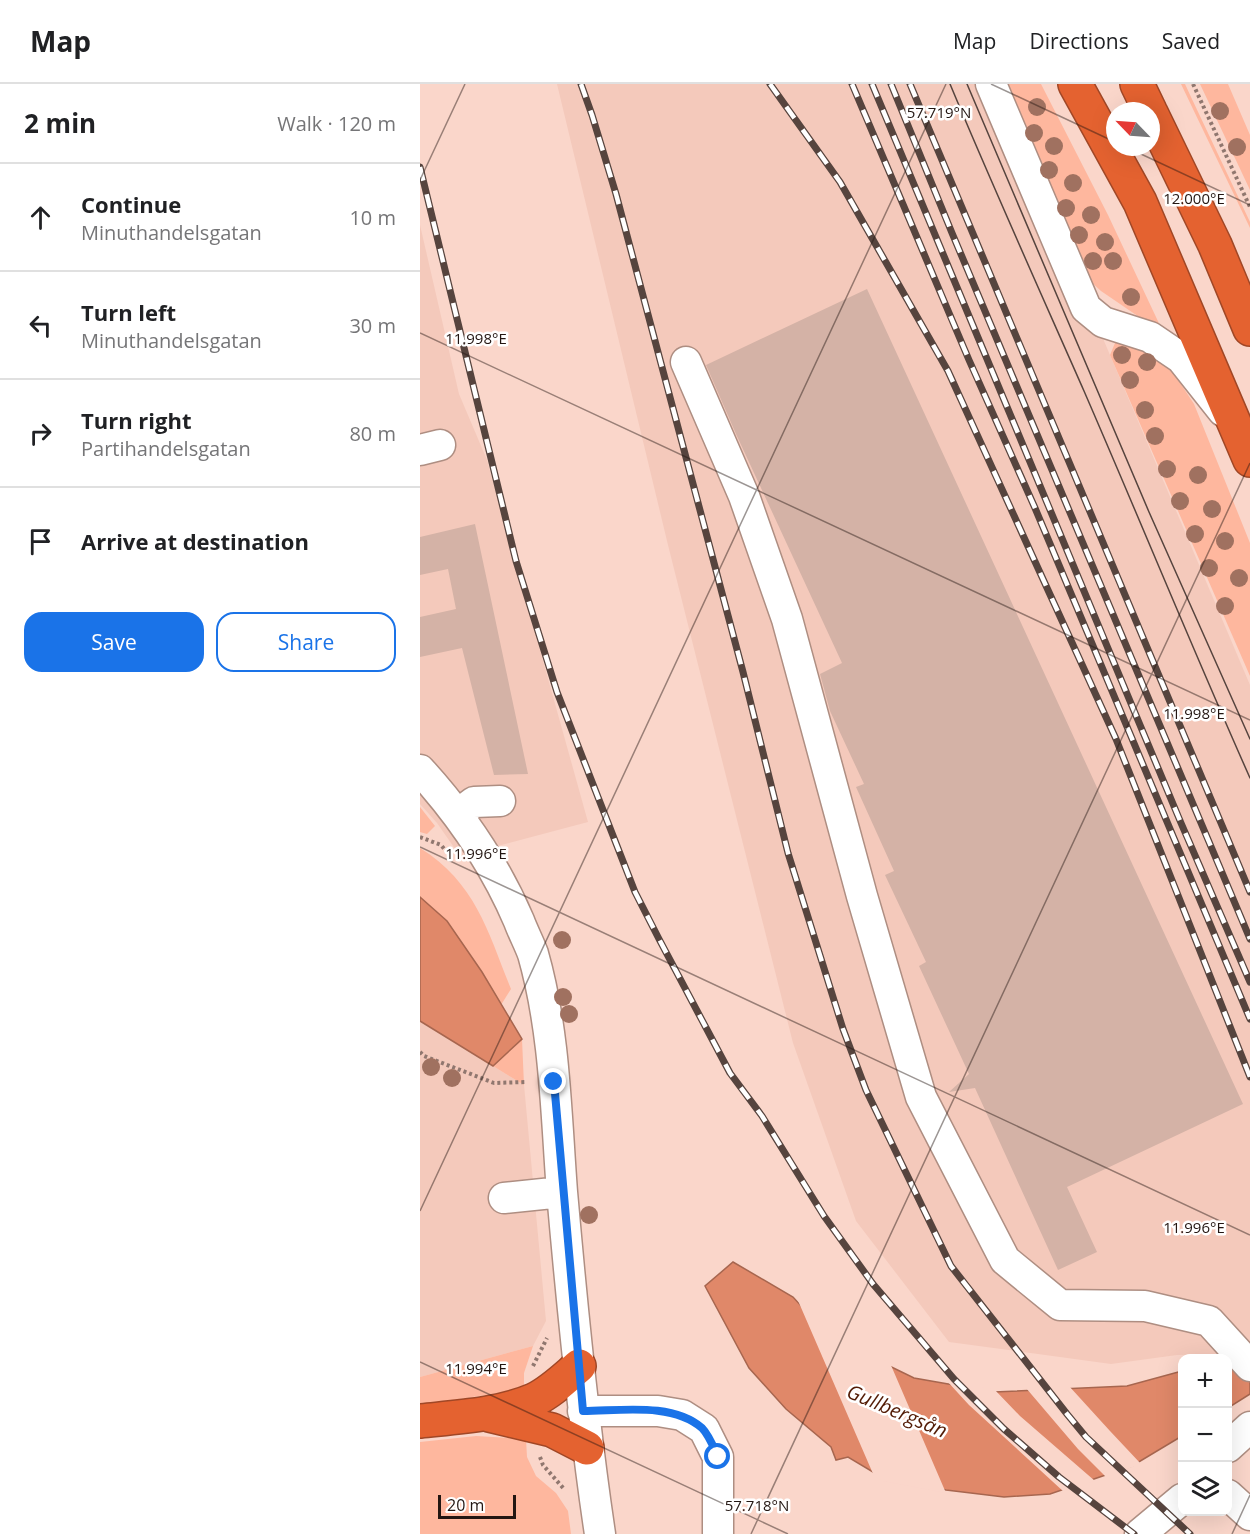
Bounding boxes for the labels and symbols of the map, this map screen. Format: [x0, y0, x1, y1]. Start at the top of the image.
text: 57.719°N [907, 102, 971, 122]
north arrow [1106, 102, 1160, 156]
text: 12.000°E [1163, 188, 1225, 208]
text: 11.998°E [445, 328, 507, 348]
text: 11.998°E [1163, 703, 1225, 723]
text: 11.996°E [445, 843, 507, 863]
route end [540, 1068, 566, 1094]
text: 11.996°E [1163, 1217, 1225, 1237]
text: 11.994°E [445, 1358, 507, 1378]
water label: Gullbergsån [843, 1377, 951, 1444]
route start [704, 1443, 730, 1469]
scale bar [438, 1492, 516, 1520]
text: 57.718°N [725, 1495, 789, 1515]

